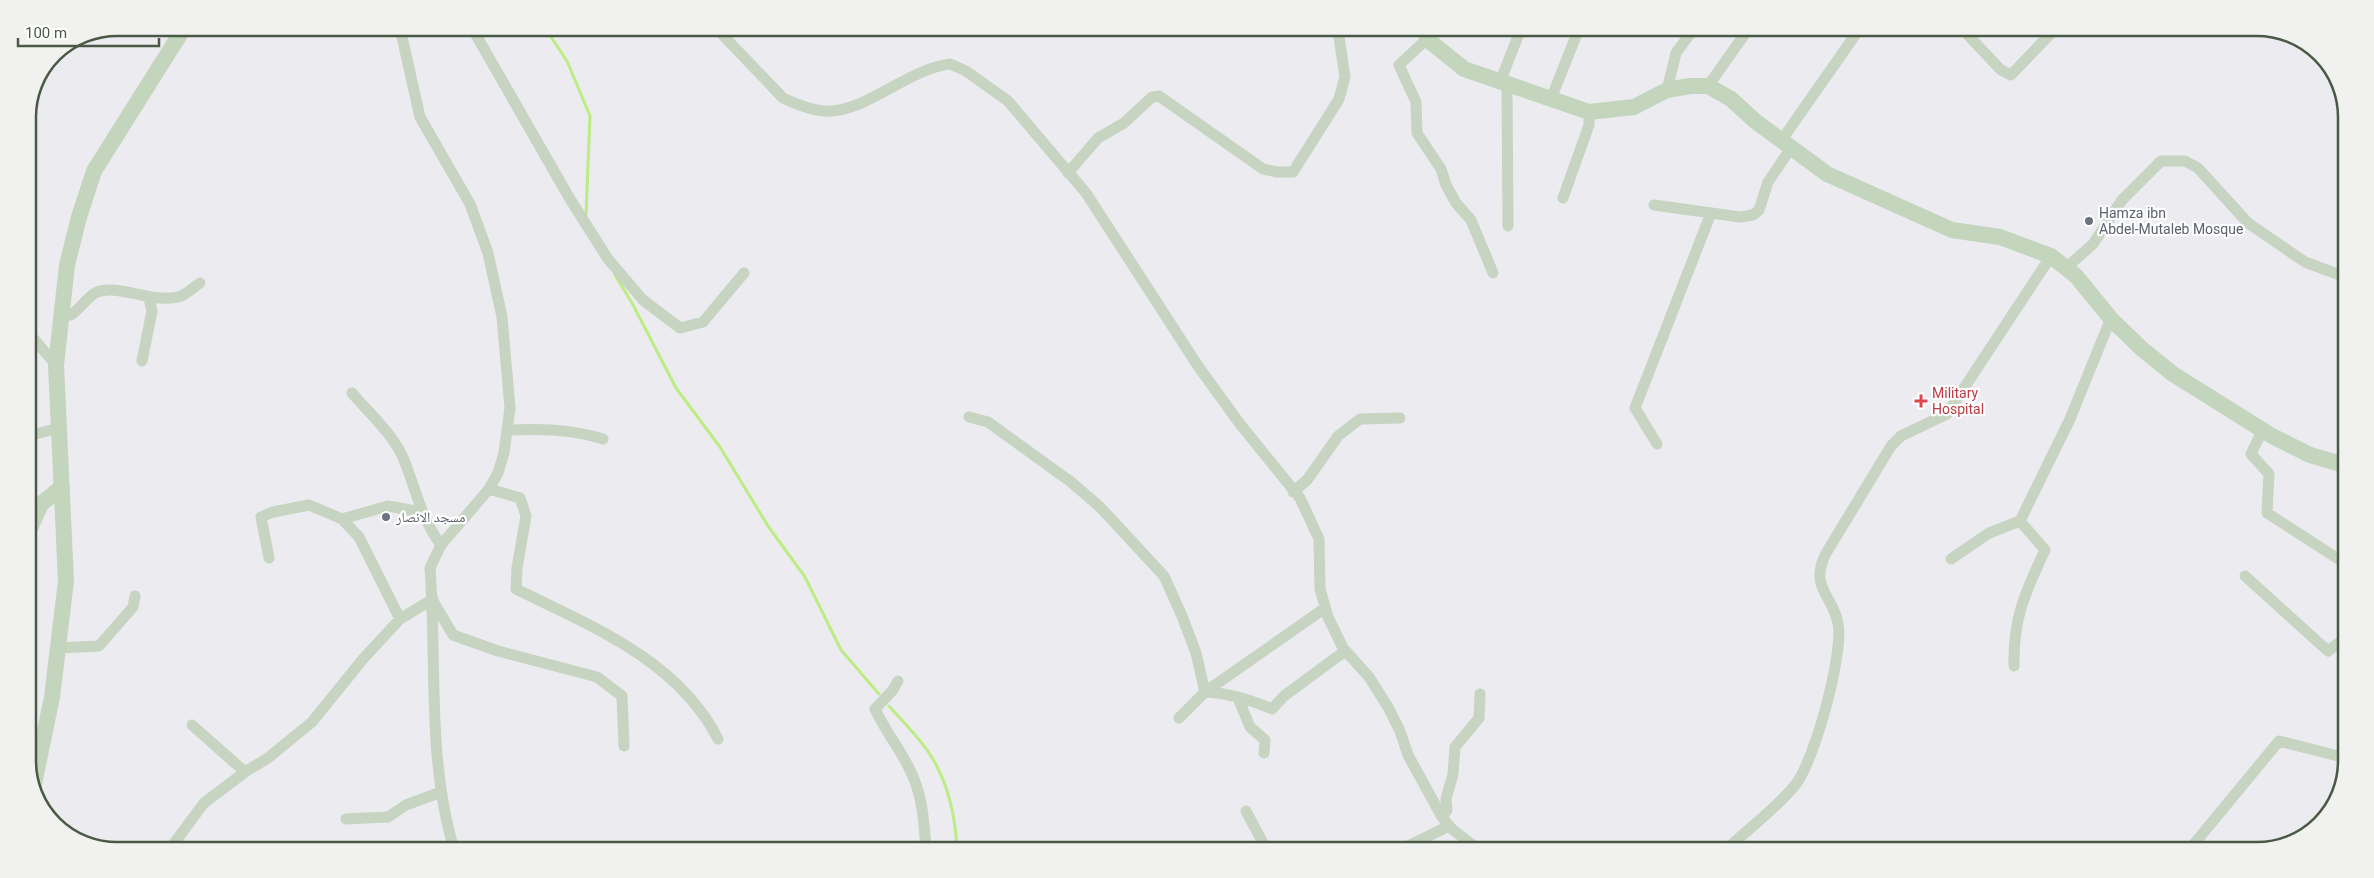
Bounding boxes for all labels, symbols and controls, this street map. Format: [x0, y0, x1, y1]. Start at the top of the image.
scale bar [18, 15, 159, 47]
text: 100 m [25, 24, 67, 42]
place label: Hamza ibn Abdel-Mutaleb Mosque [2099, 205, 2243, 237]
marker: Hamza ibn Abdel-Mutaleb Mosque [2083, 215, 2095, 227]
place label: Military Hospital [1932, 385, 1984, 417]
marker: Military Hospital [1914, 394, 1928, 408]
place label: مسجد الانصار [395, 509, 465, 526]
marker: مسجد الانصار [380, 511, 392, 523]

